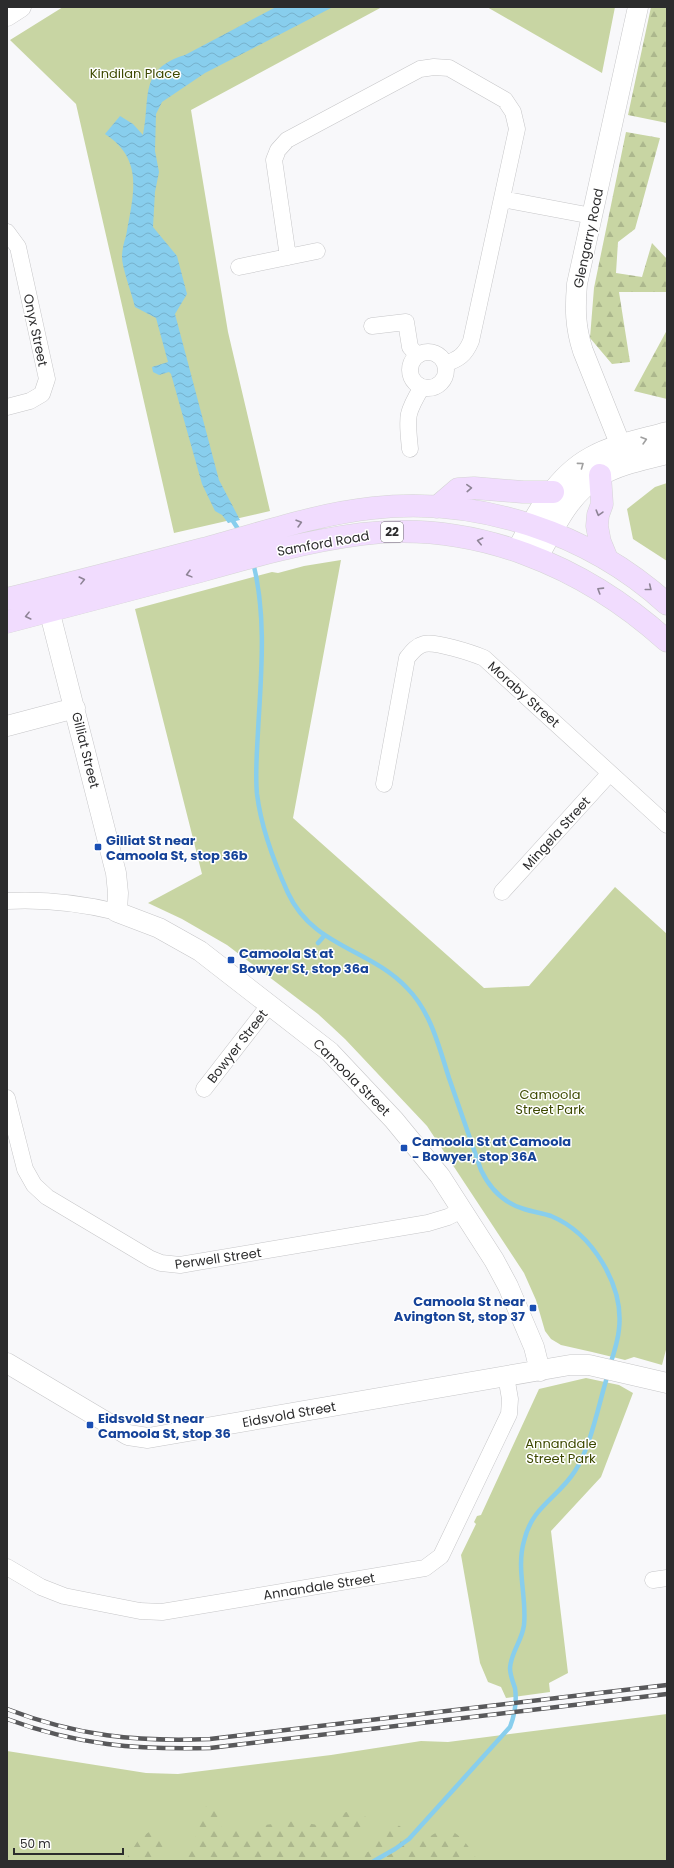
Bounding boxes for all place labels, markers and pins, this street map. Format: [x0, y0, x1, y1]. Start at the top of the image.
place label: Gilliat St near Camoola St, stop 36b [106, 831, 248, 865]
marker: Gilliat St near Camoola St, stop 36b [93, 842, 103, 852]
place label: Camoola St at Bowyer St, stop 36a [239, 944, 369, 978]
marker: Camoola St at Bowyer St, stop 36a [226, 955, 236, 965]
place label: Camoola St at Camoola - Bowyer, stop 36A [412, 1132, 571, 1166]
marker: Camoola St at Camoola - Bowyer, stop 36A [399, 1143, 409, 1153]
place label: Camoola St near Avington St, stop 37 [394, 1292, 525, 1326]
marker: Camoola St near Avington St, stop 37 [528, 1303, 538, 1313]
place label: Eidsvold St near Camoola St, stop 36 [98, 1409, 231, 1443]
marker: Eidsvold St near Camoola St, stop 36 [85, 1420, 95, 1430]

